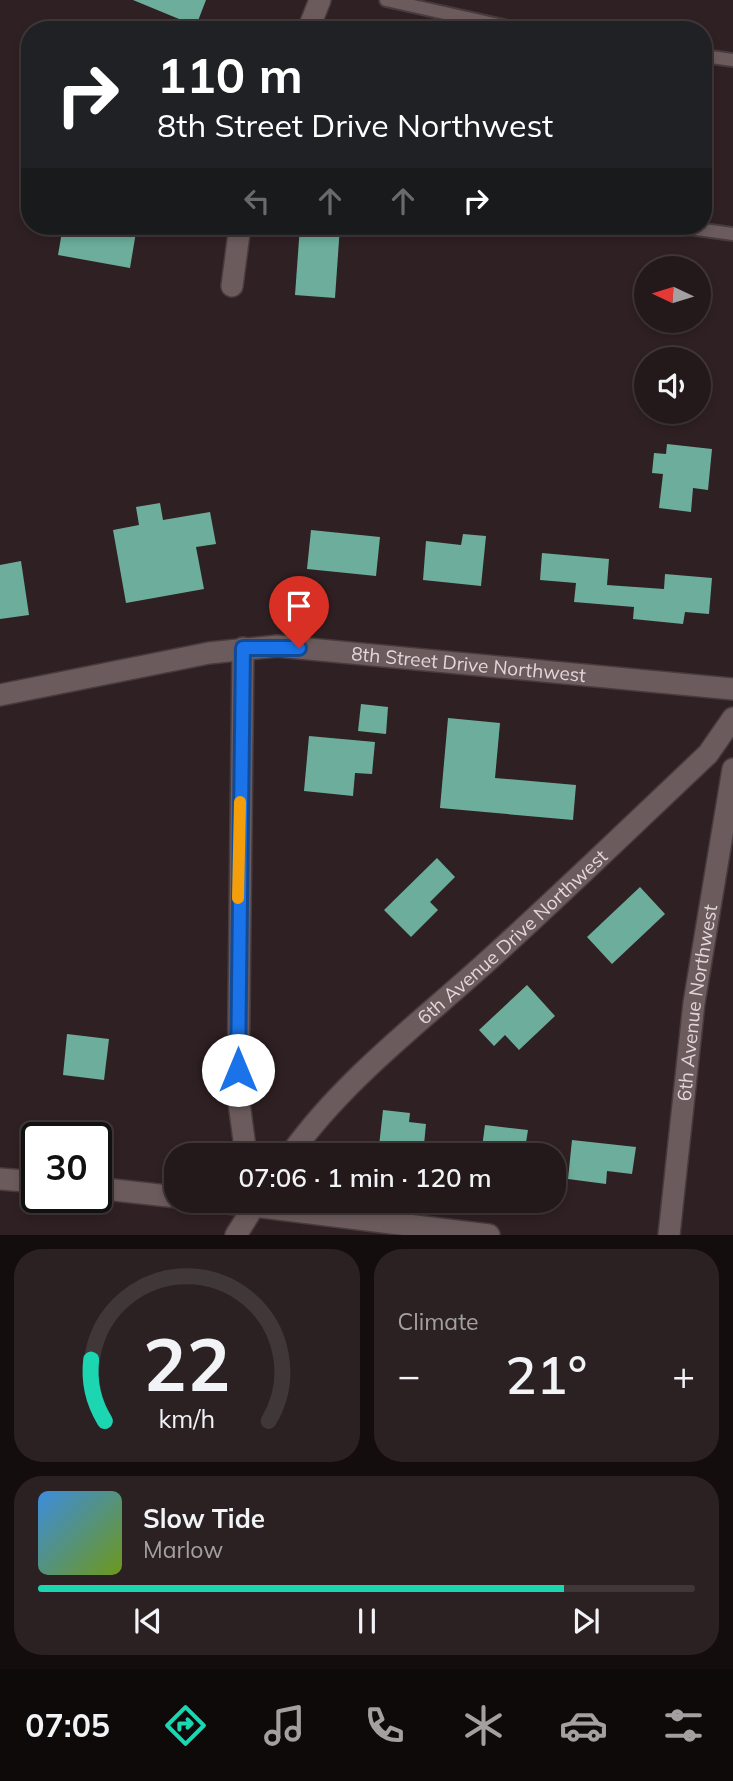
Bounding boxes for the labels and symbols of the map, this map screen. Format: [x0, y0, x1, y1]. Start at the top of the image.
north arrow [634, 256, 710, 332]
pin [269, 576, 329, 648]
street label: 8th Street Drive Northwest [350, 641, 587, 687]
street label: 6th Avenue Drive Northwest [412, 844, 613, 1030]
street label: 6th Avenue Northwest [672, 902, 722, 1102]
position arrow [201, 1033, 275, 1107]
speed limit sign: 30 [21, 1122, 112, 1213]

